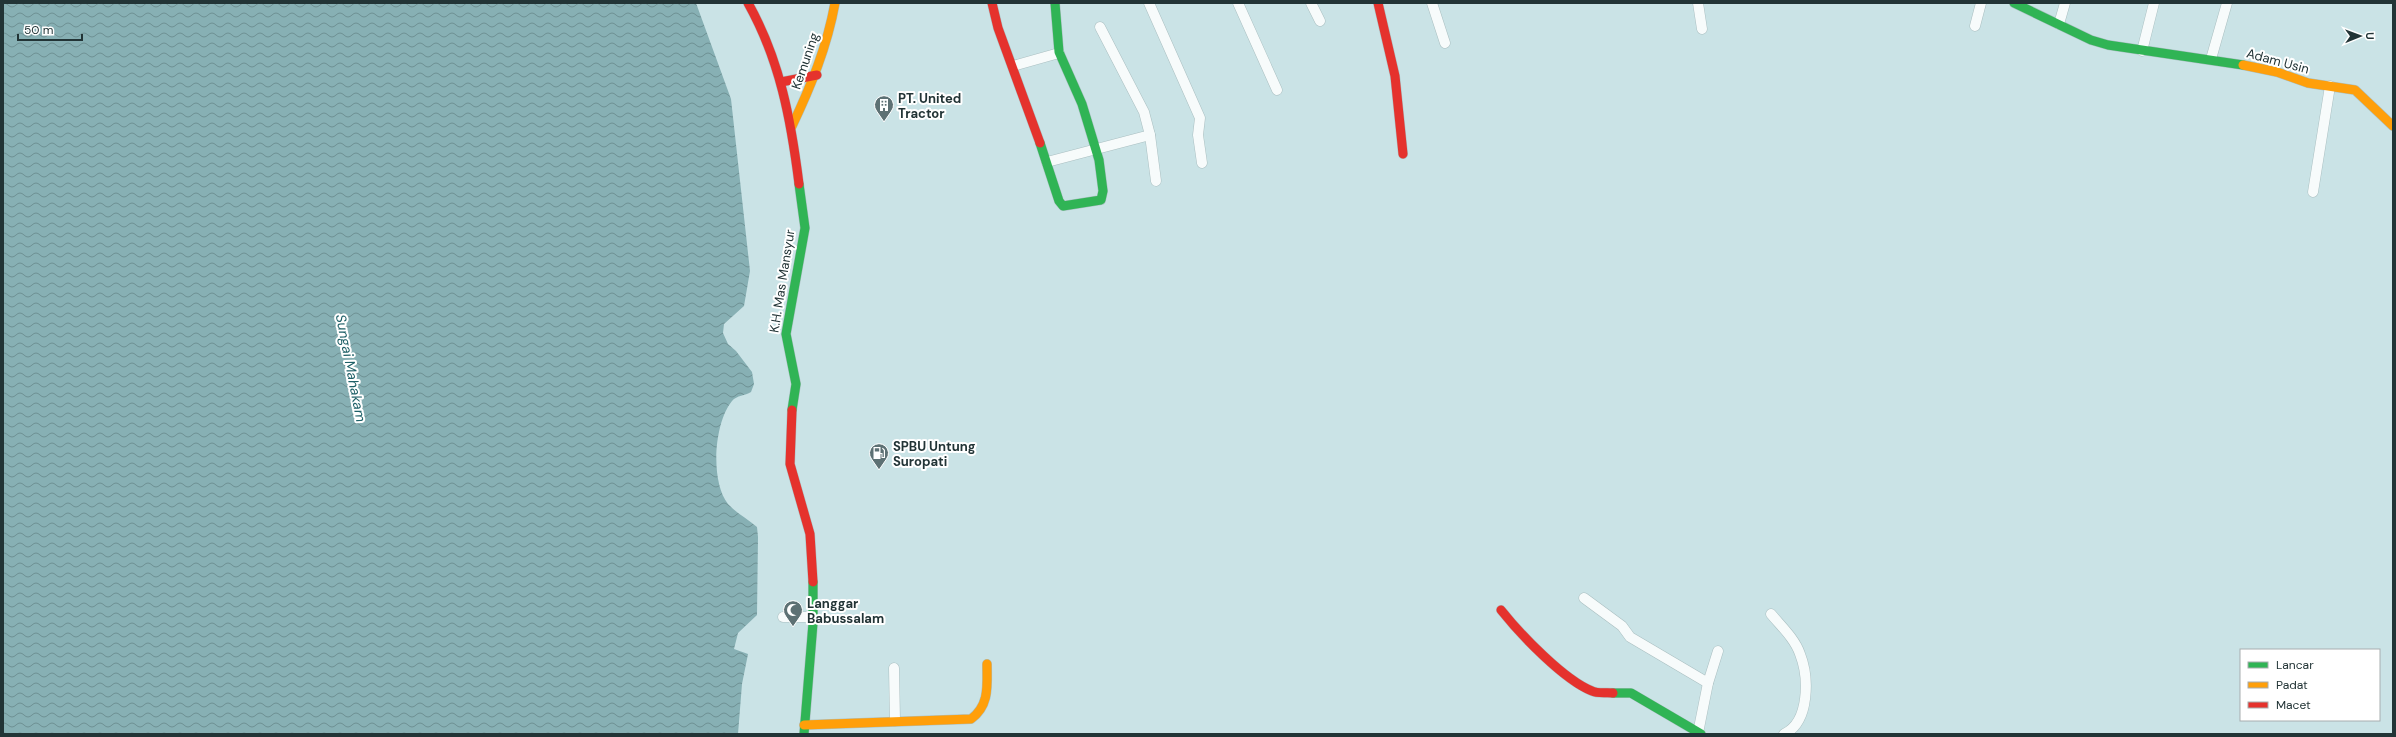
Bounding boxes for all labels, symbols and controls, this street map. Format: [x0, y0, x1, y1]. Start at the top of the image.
scale bar [18, 16, 82, 42]
north arrow [2340, 16, 2380, 56]
text: 50 m [24, 22, 53, 38]
street label: Kemuning [787, 30, 823, 92]
text: U [2363, 32, 2377, 40]
street label: Adam Usin [2245, 44, 2311, 78]
place label: PT. United Tractor [898, 90, 961, 122]
building icon: PT. United Tractor [873, 94, 895, 122]
street label: K.H. Mas Mansyur [765, 228, 799, 334]
water label: Sungai Mahakam [332, 313, 370, 423]
place label: SPBU Untung Suropati [893, 438, 976, 470]
fuel station icon: SPBU Untung Suropati [868, 442, 890, 470]
place label: Langgar Babussalam [807, 595, 884, 627]
mosque icon: Langgar Babussalam [782, 599, 804, 627]
legend [2240, 649, 2380, 721]
text: Lancar [2276, 657, 2314, 673]
text: Padat [2276, 677, 2308, 693]
text: Macet [2276, 697, 2311, 713]

